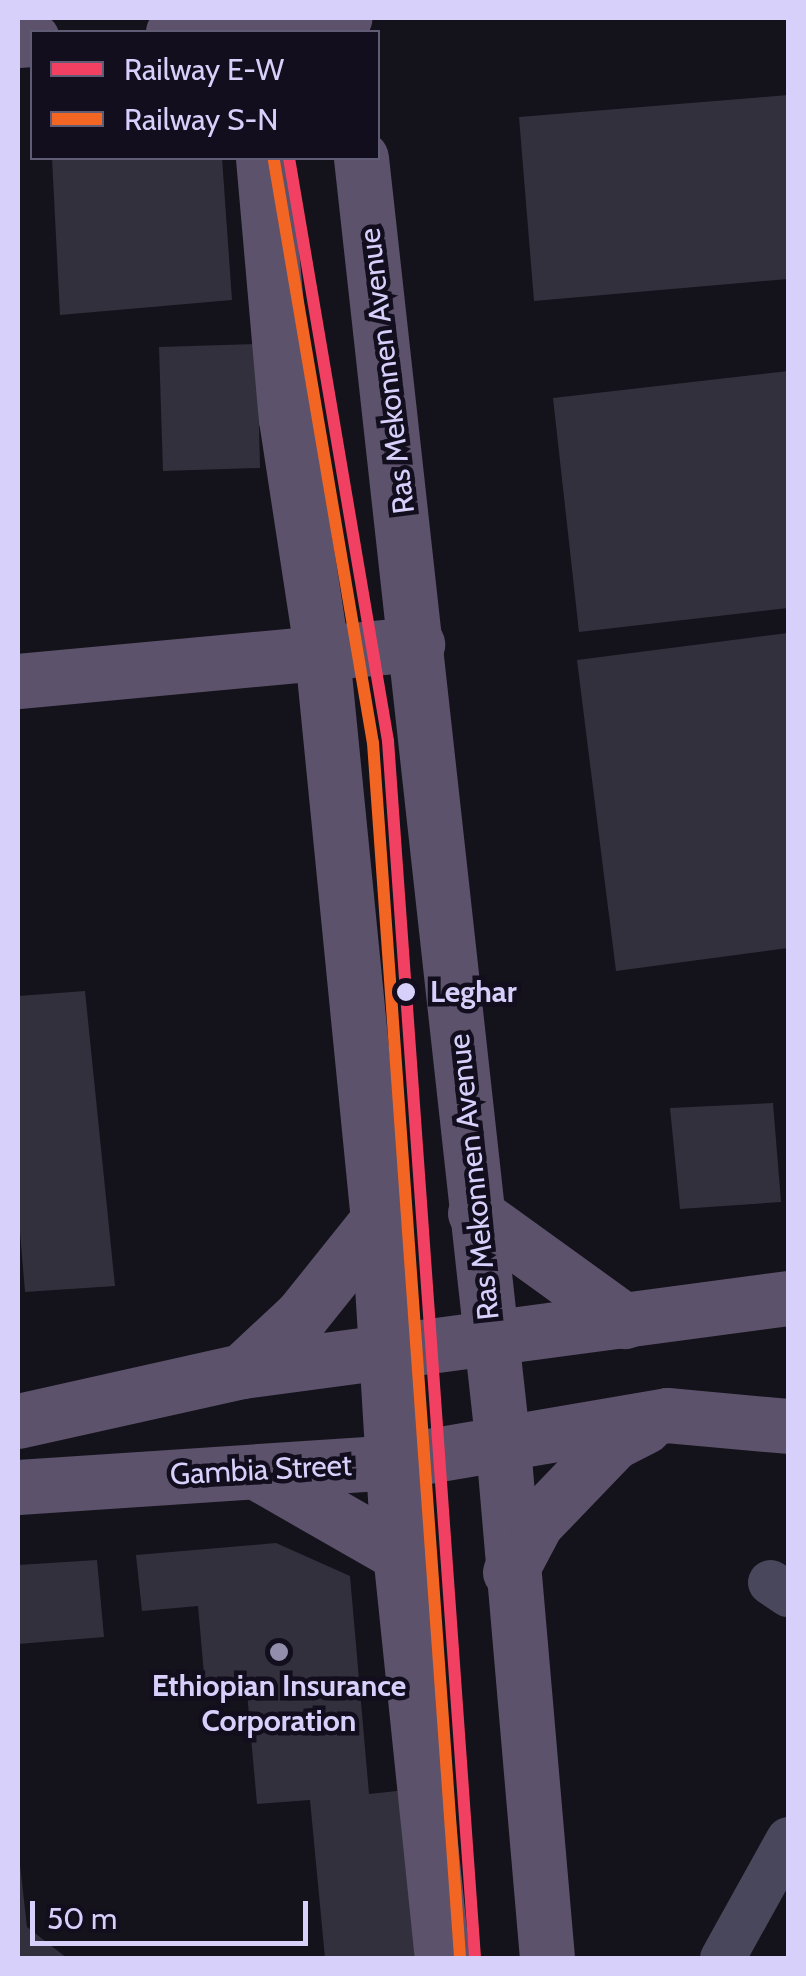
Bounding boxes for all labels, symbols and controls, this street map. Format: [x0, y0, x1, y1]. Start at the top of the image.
legend [30, 30, 380, 160]
text: Railway E-W [124, 51, 284, 88]
text: Railway S-N [124, 101, 278, 138]
street label: Ras Mekonnen Avenue [352, 226, 422, 516]
place label: Leghar [430, 974, 517, 1010]
marker: Leghar [391, 977, 421, 1007]
street label: Ras Mekonnen Avenue [441, 1032, 507, 1322]
street label: Gambia Street [169, 1447, 353, 1493]
marker: Ethiopian Insurance Corporation [268, 1641, 290, 1663]
place label: Ethiopian Insurance Corporation [152, 1668, 406, 1738]
scale bar [35, 1881, 312, 1943]
text: 50 m [47, 1900, 117, 1937]

